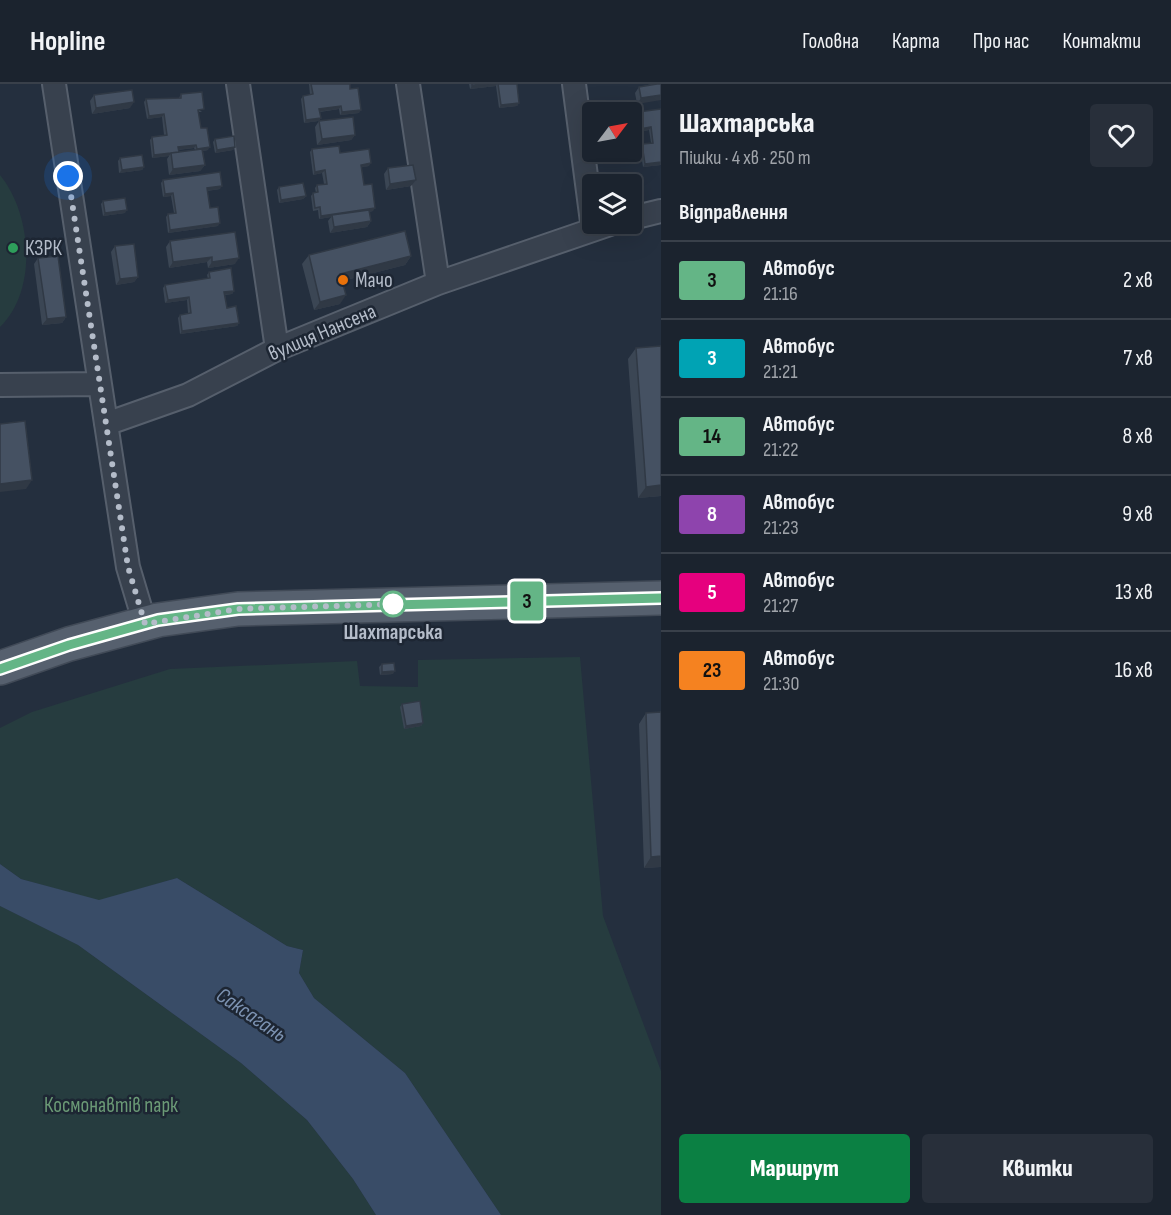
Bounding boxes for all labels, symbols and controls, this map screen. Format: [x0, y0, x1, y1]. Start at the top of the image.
text: Hopline [30, 25, 105, 58]
text: Головна [802, 29, 859, 54]
text: Карта [892, 29, 940, 54]
text: Про нас [973, 29, 1029, 54]
text: Контакти [1062, 29, 1141, 54]
north arrow [582, 102, 642, 162]
map controls [582, 102, 642, 234]
button: heart [1090, 104, 1153, 167]
text: Шахтарська [679, 107, 815, 140]
text: Пішки · 4 хв · 250 m [679, 146, 811, 170]
your location [53, 161, 83, 191]
button: layers [582, 174, 642, 234]
text: Відправлення [679, 199, 788, 226]
place label: КЗРК [25, 236, 62, 261]
marker: КЗРК [6, 241, 20, 255]
text: Автобус [763, 255, 835, 282]
text: 2 хв [1123, 267, 1153, 294]
place label: Мачо [355, 268, 393, 293]
text: 3 [707, 268, 717, 293]
marker: Мачо [336, 273, 350, 287]
text: 21:16 [763, 282, 798, 306]
street label: вулиця Нансена [265, 299, 380, 366]
text: Автобус [763, 333, 835, 360]
text: 7 хв [1123, 345, 1153, 372]
text: 3 [707, 346, 717, 371]
text: 21:21 [763, 360, 797, 384]
text: Автобус [763, 411, 835, 438]
text: 8 хв [1122, 423, 1153, 450]
text: 14 [703, 424, 721, 449]
text: 21:22 [763, 438, 799, 462]
text: Автобус [763, 489, 835, 516]
text: 9 хв [1122, 501, 1153, 528]
text: 8 [707, 502, 717, 527]
text: 21:23 [763, 516, 799, 540]
text: Автобус [763, 567, 835, 594]
text: 13 хв [1115, 579, 1153, 606]
text: 5 [707, 580, 717, 605]
line badge: 3 [508, 582, 546, 620]
text: 3 [522, 589, 532, 614]
marker: Шахтарська [380, 591, 406, 617]
text: 21:27 [763, 594, 798, 618]
place label: Шахтарська [343, 620, 443, 645]
text: Автобус [763, 645, 835, 672]
text: 16 хв [1115, 657, 1153, 684]
text: 23 [703, 658, 721, 683]
text: 21:30 [763, 672, 799, 696]
water label: Саксагань [211, 982, 291, 1049]
park label: Космонавтів парк [44, 1093, 178, 1118]
button: Маршрут [679, 1134, 910, 1203]
button: Квитки [922, 1134, 1153, 1203]

